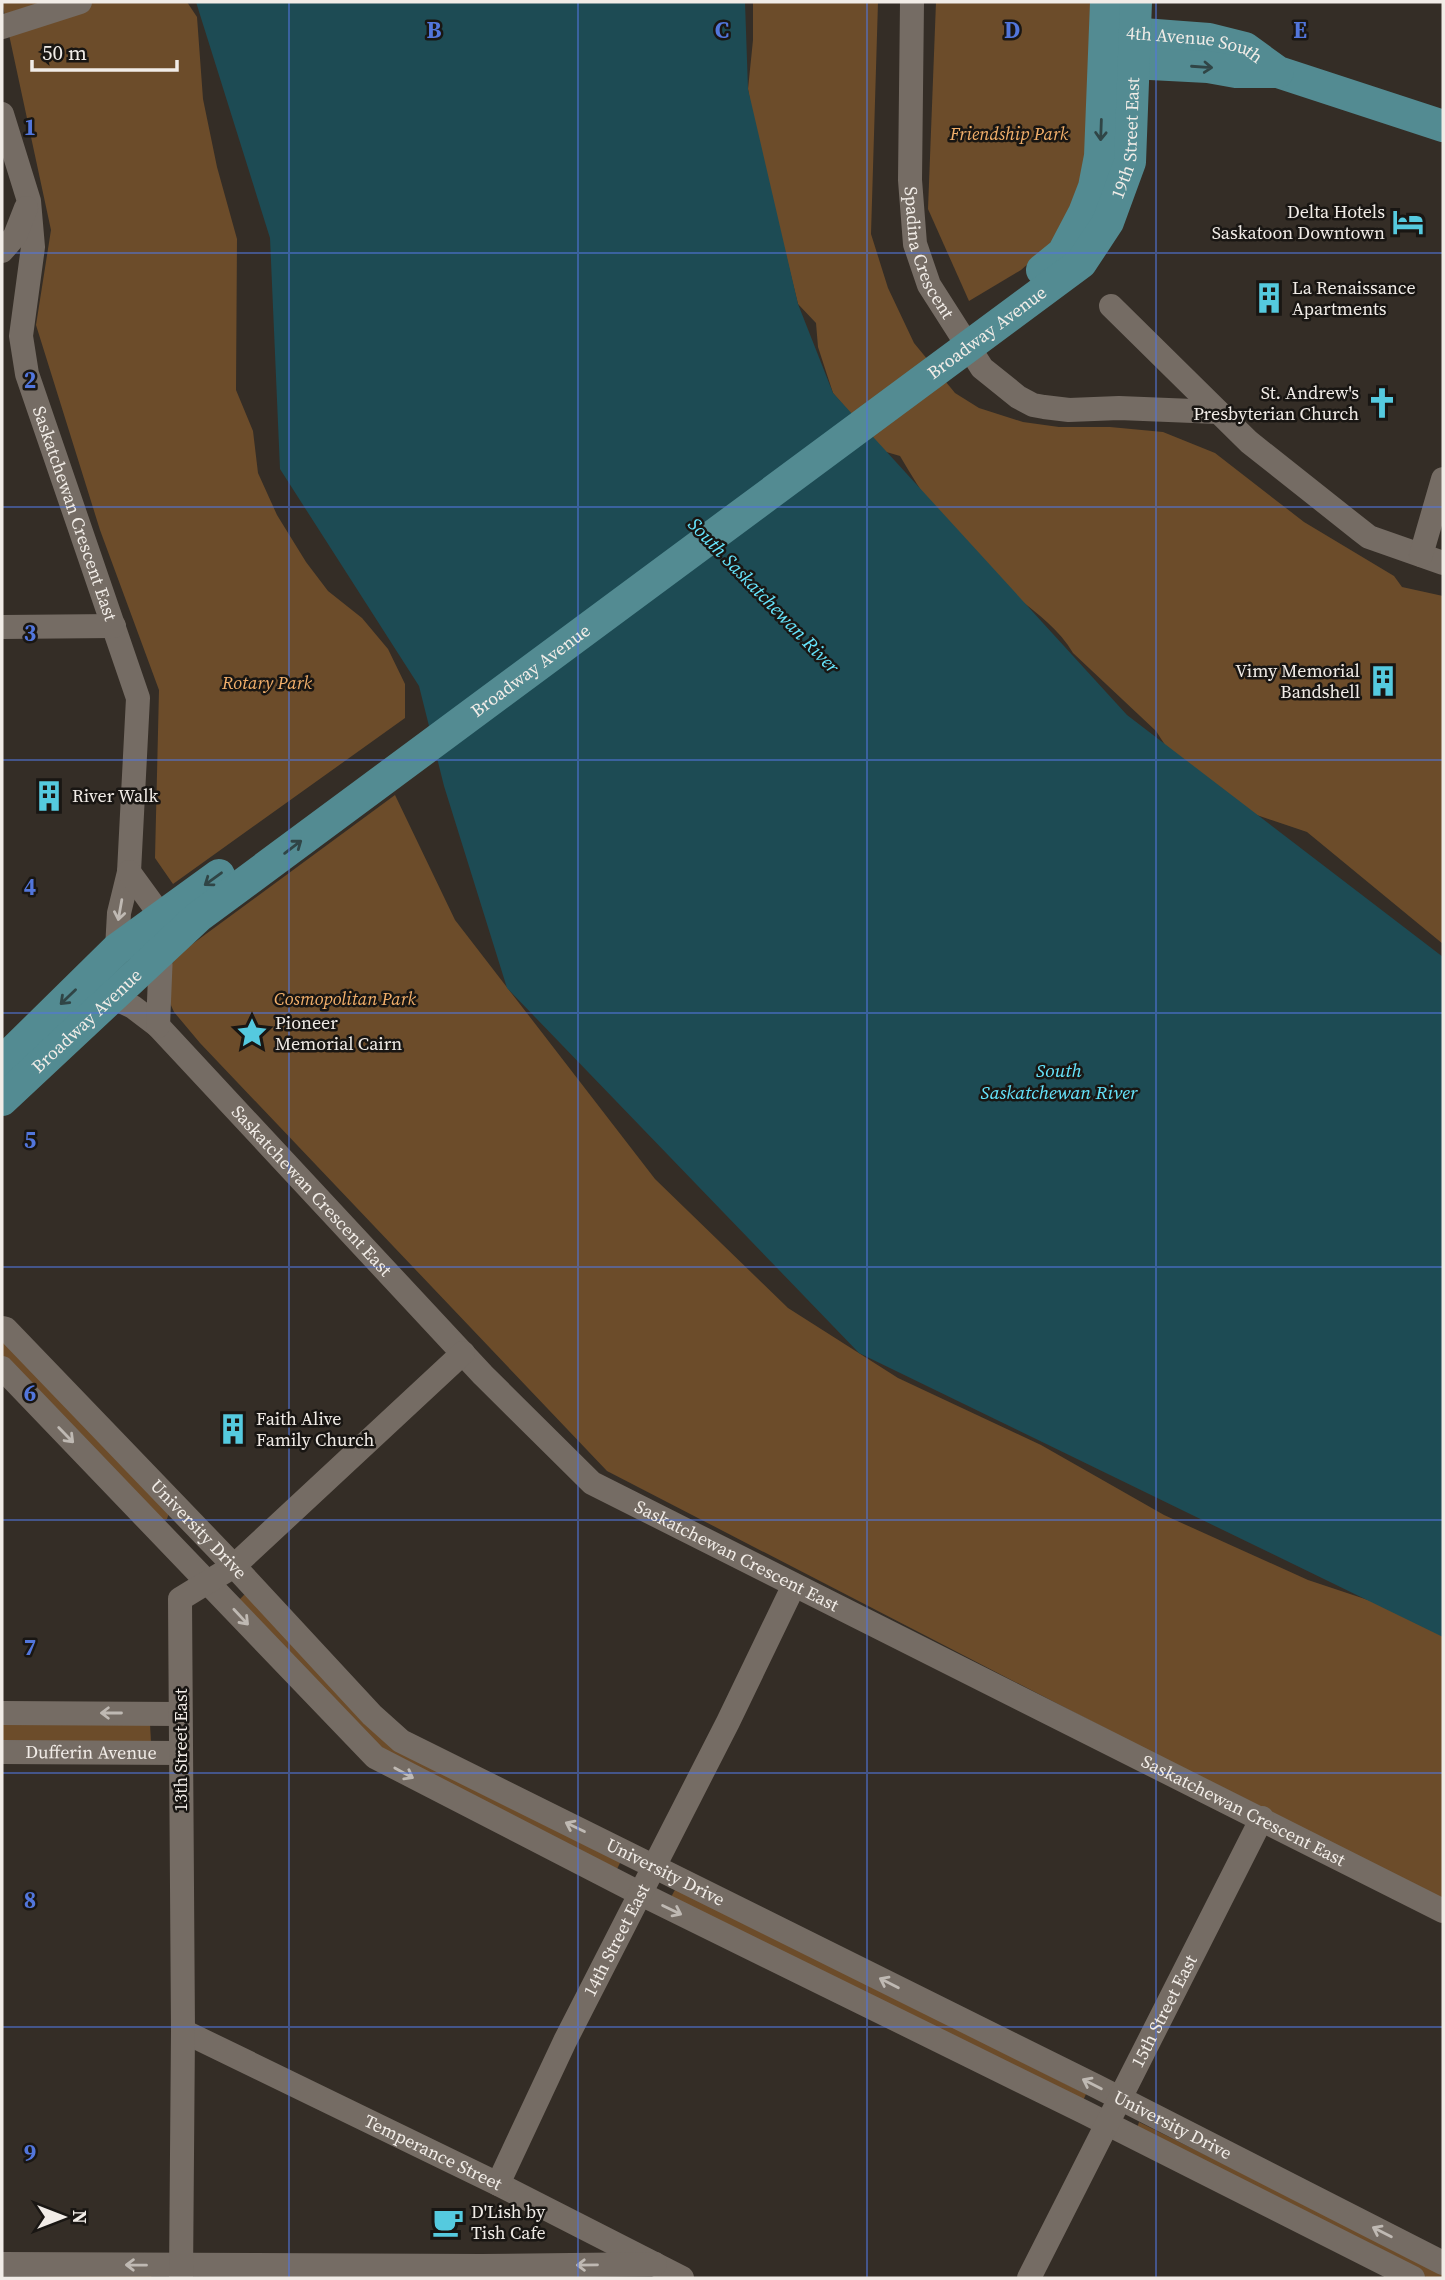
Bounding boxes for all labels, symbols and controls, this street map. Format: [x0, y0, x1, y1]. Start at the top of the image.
text: B [427, 14, 442, 46]
text: C [715, 14, 729, 46]
text: D [1004, 14, 1020, 46]
text: E [1293, 14, 1307, 46]
street label: 4th Avenue South [1125, 20, 1268, 69]
scale bar [32, 28, 177, 72]
text: 50 m [42, 38, 87, 67]
one-way arrow [1190, 61, 1213, 74]
street label: 19th Street East [1104, 77, 1145, 202]
text: 1 [24, 111, 36, 143]
one-way arrow [1095, 118, 1108, 141]
park label: Friendship Park [949, 121, 1069, 146]
street label: Spadina Crescent [899, 185, 960, 324]
place label: Delta Hotels Saskatoon Downtown [1212, 199, 1385, 245]
hotel icon: Delta Hotels Saskatoon Downtown [1391, 205, 1425, 239]
place label: La Renaissance Apartments [1292, 275, 1416, 321]
street label: Broadway Avenue [922, 280, 1052, 385]
building icon: La Renaissance Apartments [1252, 281, 1286, 315]
text: 2 [24, 364, 36, 396]
place label: St. Andrew's Presbyterian Church [1193, 380, 1359, 426]
church icon: St. Andrew's Presbyterian Church [1365, 386, 1399, 420]
street label: Saskatchewan Crescent East [27, 403, 124, 624]
water label: South Saskatchewan River [683, 511, 846, 680]
text: 3 [24, 617, 36, 649]
street label: Broadway Avenue [465, 618, 595, 723]
place label: Vimy Memorial Bandshell [1235, 658, 1360, 704]
building icon: Vimy Memorial Bandshell [1366, 664, 1400, 698]
park label: Rotary Park [221, 670, 313, 695]
building icon: River Walk [32, 779, 66, 813]
place label: River Walk [72, 783, 159, 808]
one-way arrow [283, 840, 302, 855]
text: 4 [24, 871, 36, 903]
one-way arrow [204, 871, 223, 886]
one-way arrow [113, 898, 126, 921]
street label: Broadway Avenue [26, 963, 147, 1078]
park label: Cosmopolitan Park [274, 986, 417, 1011]
one-way arrow [60, 988, 77, 1005]
place label: Pioneer Memorial Cairn [275, 1010, 402, 1056]
place icon: Pioneer Memorial Cairn [235, 1016, 269, 1050]
water label: South Saskatchewan River [980, 1057, 1139, 1105]
street label: Saskatchewan Crescent East [226, 1100, 398, 1282]
text: 5 [24, 1124, 36, 1156]
text: 6 [24, 1377, 36, 1409]
place label: Faith Alive Family Church [256, 1406, 375, 1452]
building icon: Faith Alive Family Church [216, 1412, 250, 1446]
one-way arrow [58, 1426, 75, 1443]
street label: University Drive [145, 1473, 253, 1584]
street label: Saskatchewan Crescent East [631, 1494, 843, 1617]
one-way arrow [232, 1608, 249, 1625]
text: 7 [24, 1631, 36, 1663]
street label: 13th Street East [168, 1688, 193, 1812]
one-way arrow [100, 1706, 123, 1720]
street label: Dufferin Avenue [25, 1739, 157, 1765]
street label: Saskatchewan Crescent East [1137, 1748, 1350, 1872]
one-way arrow [393, 1767, 414, 1780]
one-way arrow [565, 1820, 586, 1833]
street label: University Drive [602, 1832, 729, 1912]
street label: 14th Street East [577, 1879, 655, 2001]
text: 8 [24, 1884, 36, 1916]
one-way arrow [661, 1904, 682, 1917]
street label: 15th Street East [1125, 1950, 1203, 2072]
one-way arrow [879, 1975, 900, 1989]
one-way arrow [1082, 2077, 1103, 2091]
street label: University Drive [1109, 2084, 1236, 2165]
street label: Temperance Street [360, 2108, 507, 2196]
text: 9 [24, 2137, 36, 2169]
north arrow [28, 2182, 98, 2252]
place label: D'Lish by Tish Cafe [471, 2199, 546, 2245]
cafe icon: D'Lish by Tish Cafe [431, 2205, 465, 2239]
text: N [67, 2210, 93, 2224]
one-way arrow [1373, 2225, 1393, 2239]
one-way arrow [125, 2258, 148, 2272]
one-way arrow [575, 2258, 598, 2272]

